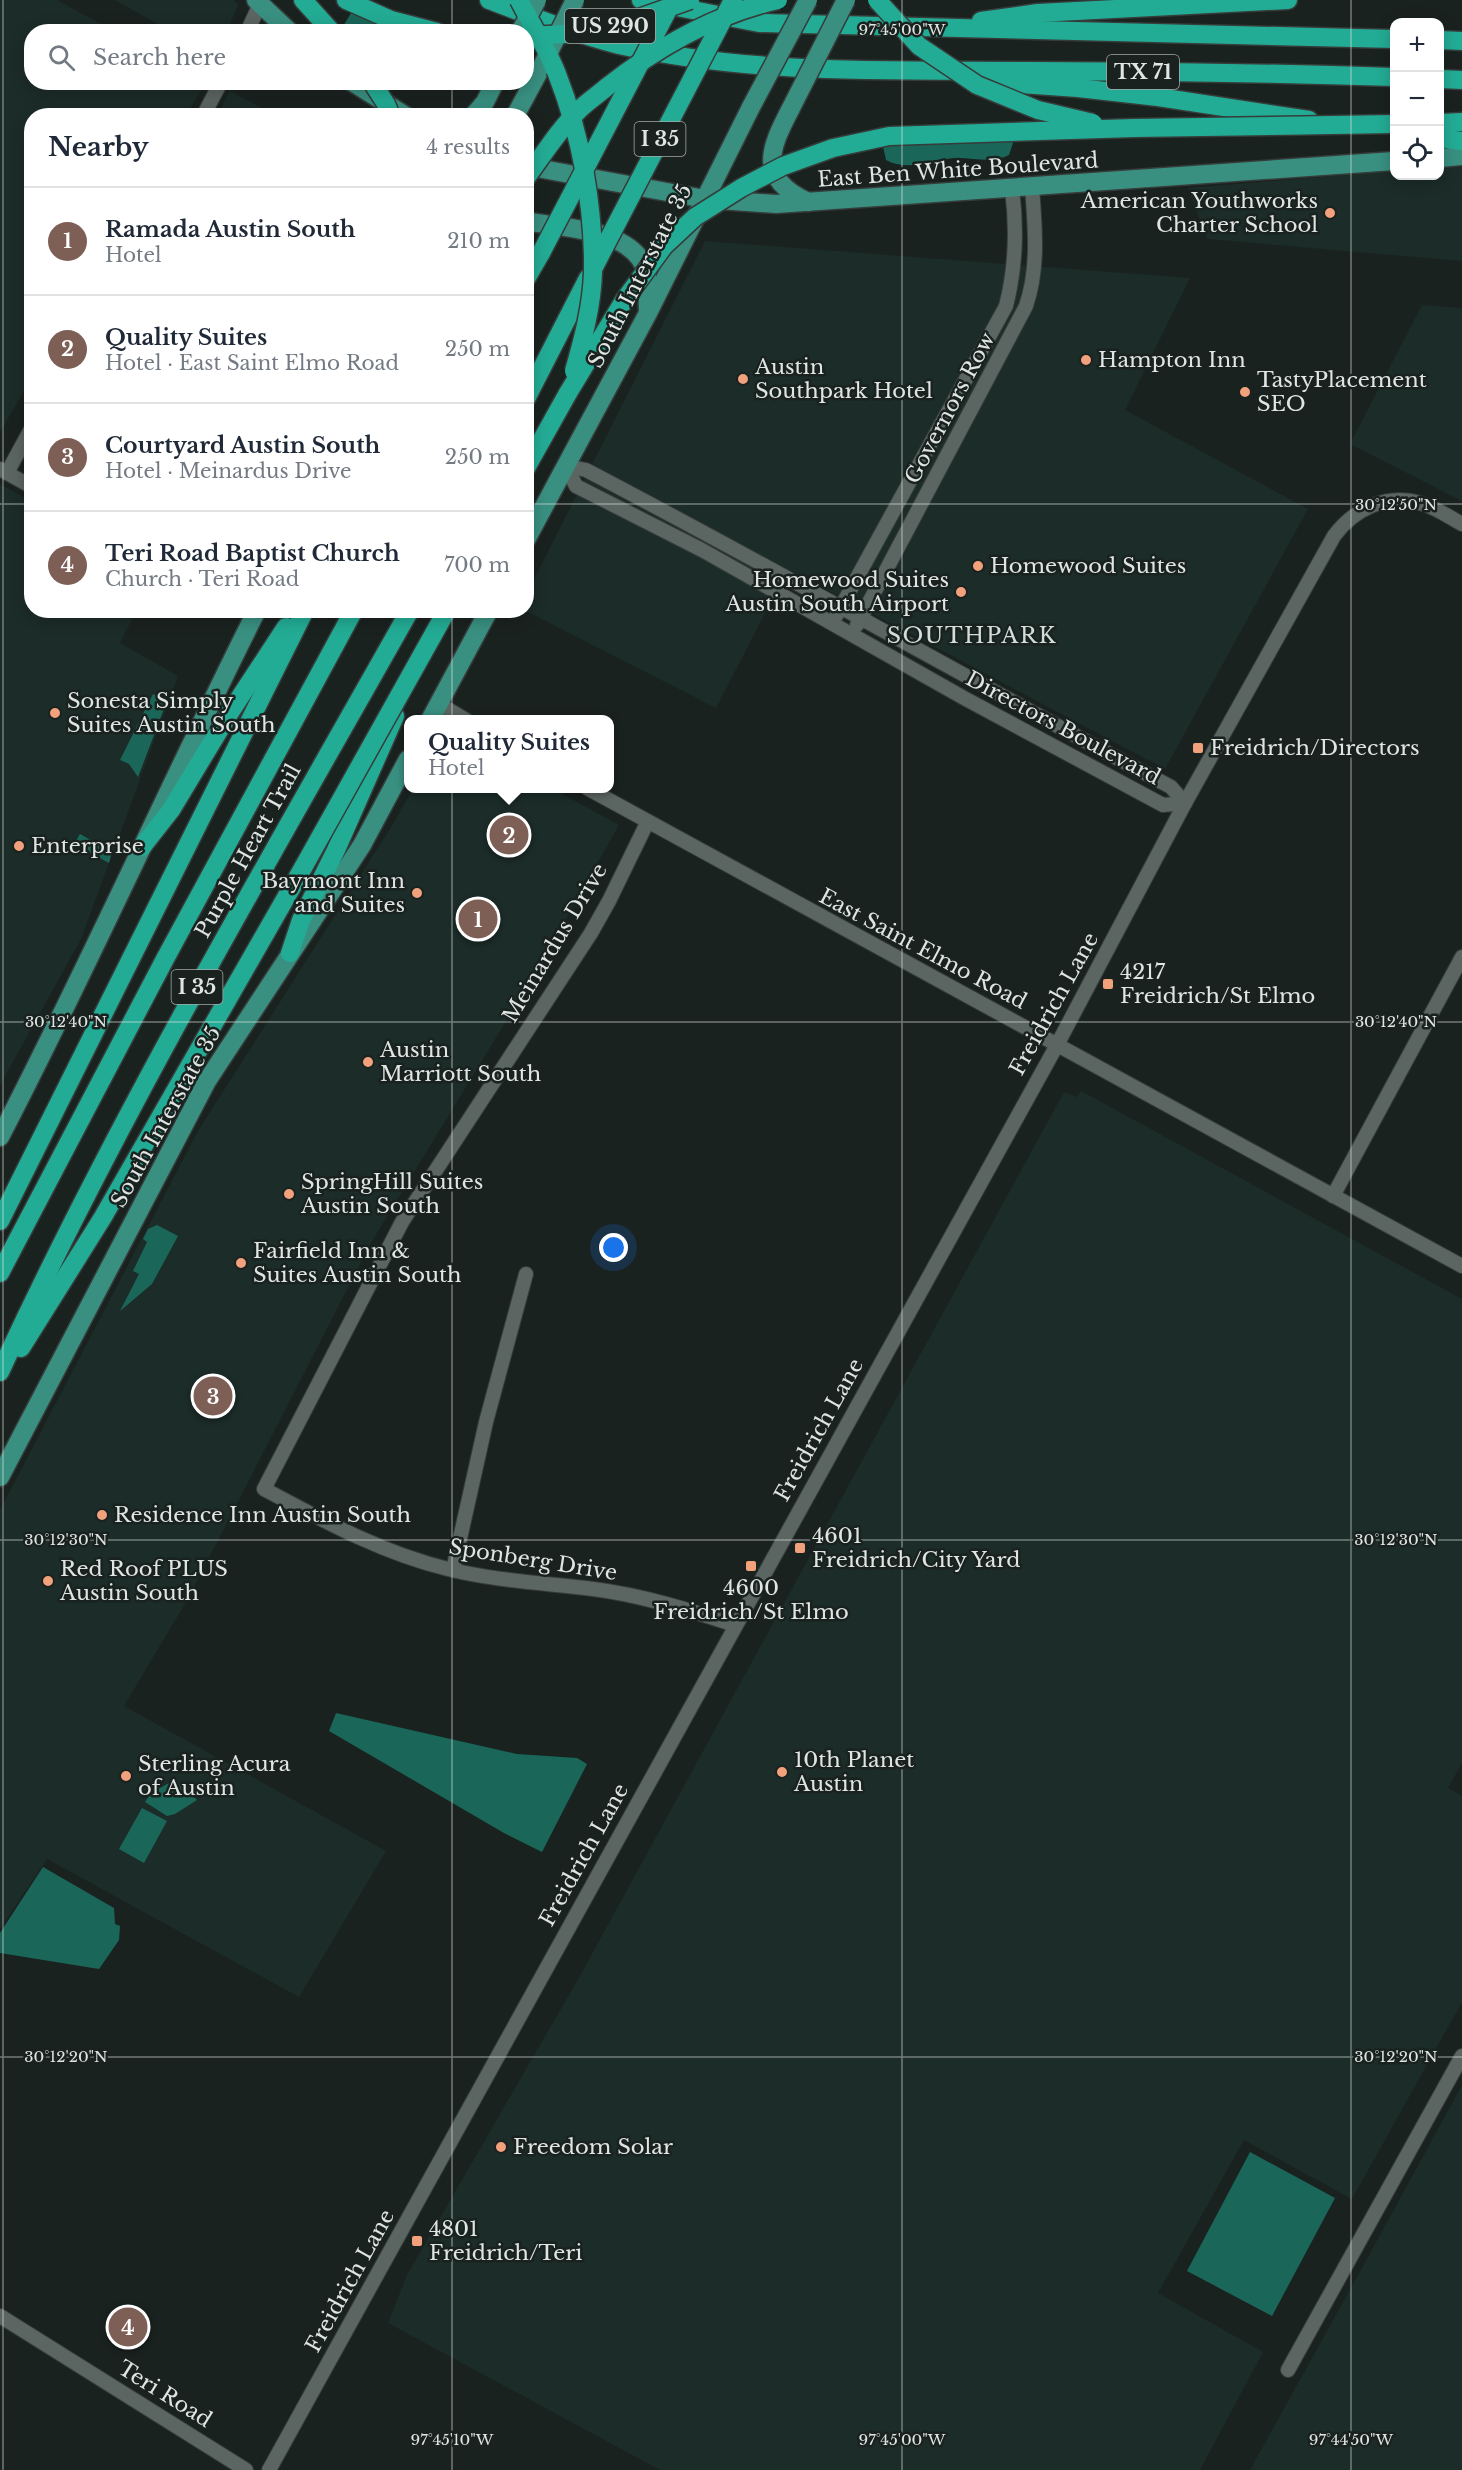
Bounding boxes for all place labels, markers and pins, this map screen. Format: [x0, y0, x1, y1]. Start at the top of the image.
place label: American Youthworks Charter School [1080, 188, 1318, 238]
marker: American Youthworks Charter School [1323, 206, 1337, 220]
place label: Hampton Inn [1098, 347, 1246, 373]
marker: Hampton Inn [1079, 353, 1093, 367]
place label: Austin Southpark Hotel [754, 354, 933, 404]
place label: TastyPlacement SEO [1257, 367, 1427, 417]
marker: Austin Southpark Hotel [736, 372, 750, 386]
marker: TastyPlacement SEO [1238, 385, 1252, 399]
place label: Homewood Suites [990, 553, 1186, 579]
marker: Homewood Suites [971, 559, 985, 573]
place label: Homewood Suites Austin South Airport [725, 567, 949, 617]
marker: Homewood Suites Austin South Airport [954, 585, 968, 599]
place label: Sonesta Simply Suites Austin South [67, 688, 275, 738]
marker: Sonesta Simply Suites Austin South [48, 706, 62, 720]
place label: Freidrich/Directors [1210, 735, 1420, 761]
marker: Freidrich/Directors [1191, 741, 1205, 755]
pin: 2 [490, 812, 528, 858]
place label: Enterprise [31, 833, 144, 859]
marker: Enterprise [12, 839, 26, 853]
place label: Baymont Inn and Suites [262, 868, 405, 918]
marker: Baymont Inn and Suites [410, 886, 424, 900]
pin: 1 [458, 896, 498, 942]
place label: 4217 Freidrich/St Elmo [1120, 959, 1315, 1009]
marker: 4217 Freidrich/St Elmo [1101, 977, 1115, 991]
place label: Austin Marriott South [379, 1037, 541, 1087]
marker: Austin Marriott South [361, 1055, 375, 1069]
place label: SpringHill Suites Austin South [300, 1169, 483, 1219]
marker: SpringHill Suites Austin South [282, 1187, 296, 1201]
place label: Fairfield Inn & Suites Austin South [253, 1238, 461, 1288]
marker: Fairfield Inn & Suites Austin South [234, 1256, 248, 1270]
pin: 3 [194, 1374, 232, 1418]
place label: Residence Inn Austin South [114, 1502, 411, 1528]
marker: Residence Inn Austin South [95, 1508, 109, 1522]
place label: 4601 Freidrich/City Yard [812, 1523, 1021, 1573]
marker: 4601 Freidrich/City Yard [793, 1541, 807, 1555]
place label: Red Roof PLUS Austin South [59, 1556, 228, 1606]
marker: 4600 Freidrich/St Elmo [744, 1559, 758, 1573]
marker: Red Roof PLUS Austin South [41, 1574, 55, 1588]
place label: 4600 Freidrich/St Elmo [653, 1575, 849, 1625]
place label: 10th Planet Austin [793, 1747, 914, 1797]
place label: Sterling Acura of Austin [138, 1751, 291, 1801]
marker: 10th Planet Austin [775, 1765, 789, 1779]
marker: Sterling Acura of Austin [119, 1769, 133, 1783]
place label: Freedom Solar [513, 2134, 673, 2160]
marker: Freedom Solar [494, 2140, 508, 2154]
place label: 4801 Freidrich/Teri [429, 2216, 582, 2266]
marker: 4801 Freidrich/Teri [410, 2234, 424, 2248]
pin: 4 [108, 2304, 148, 2350]

